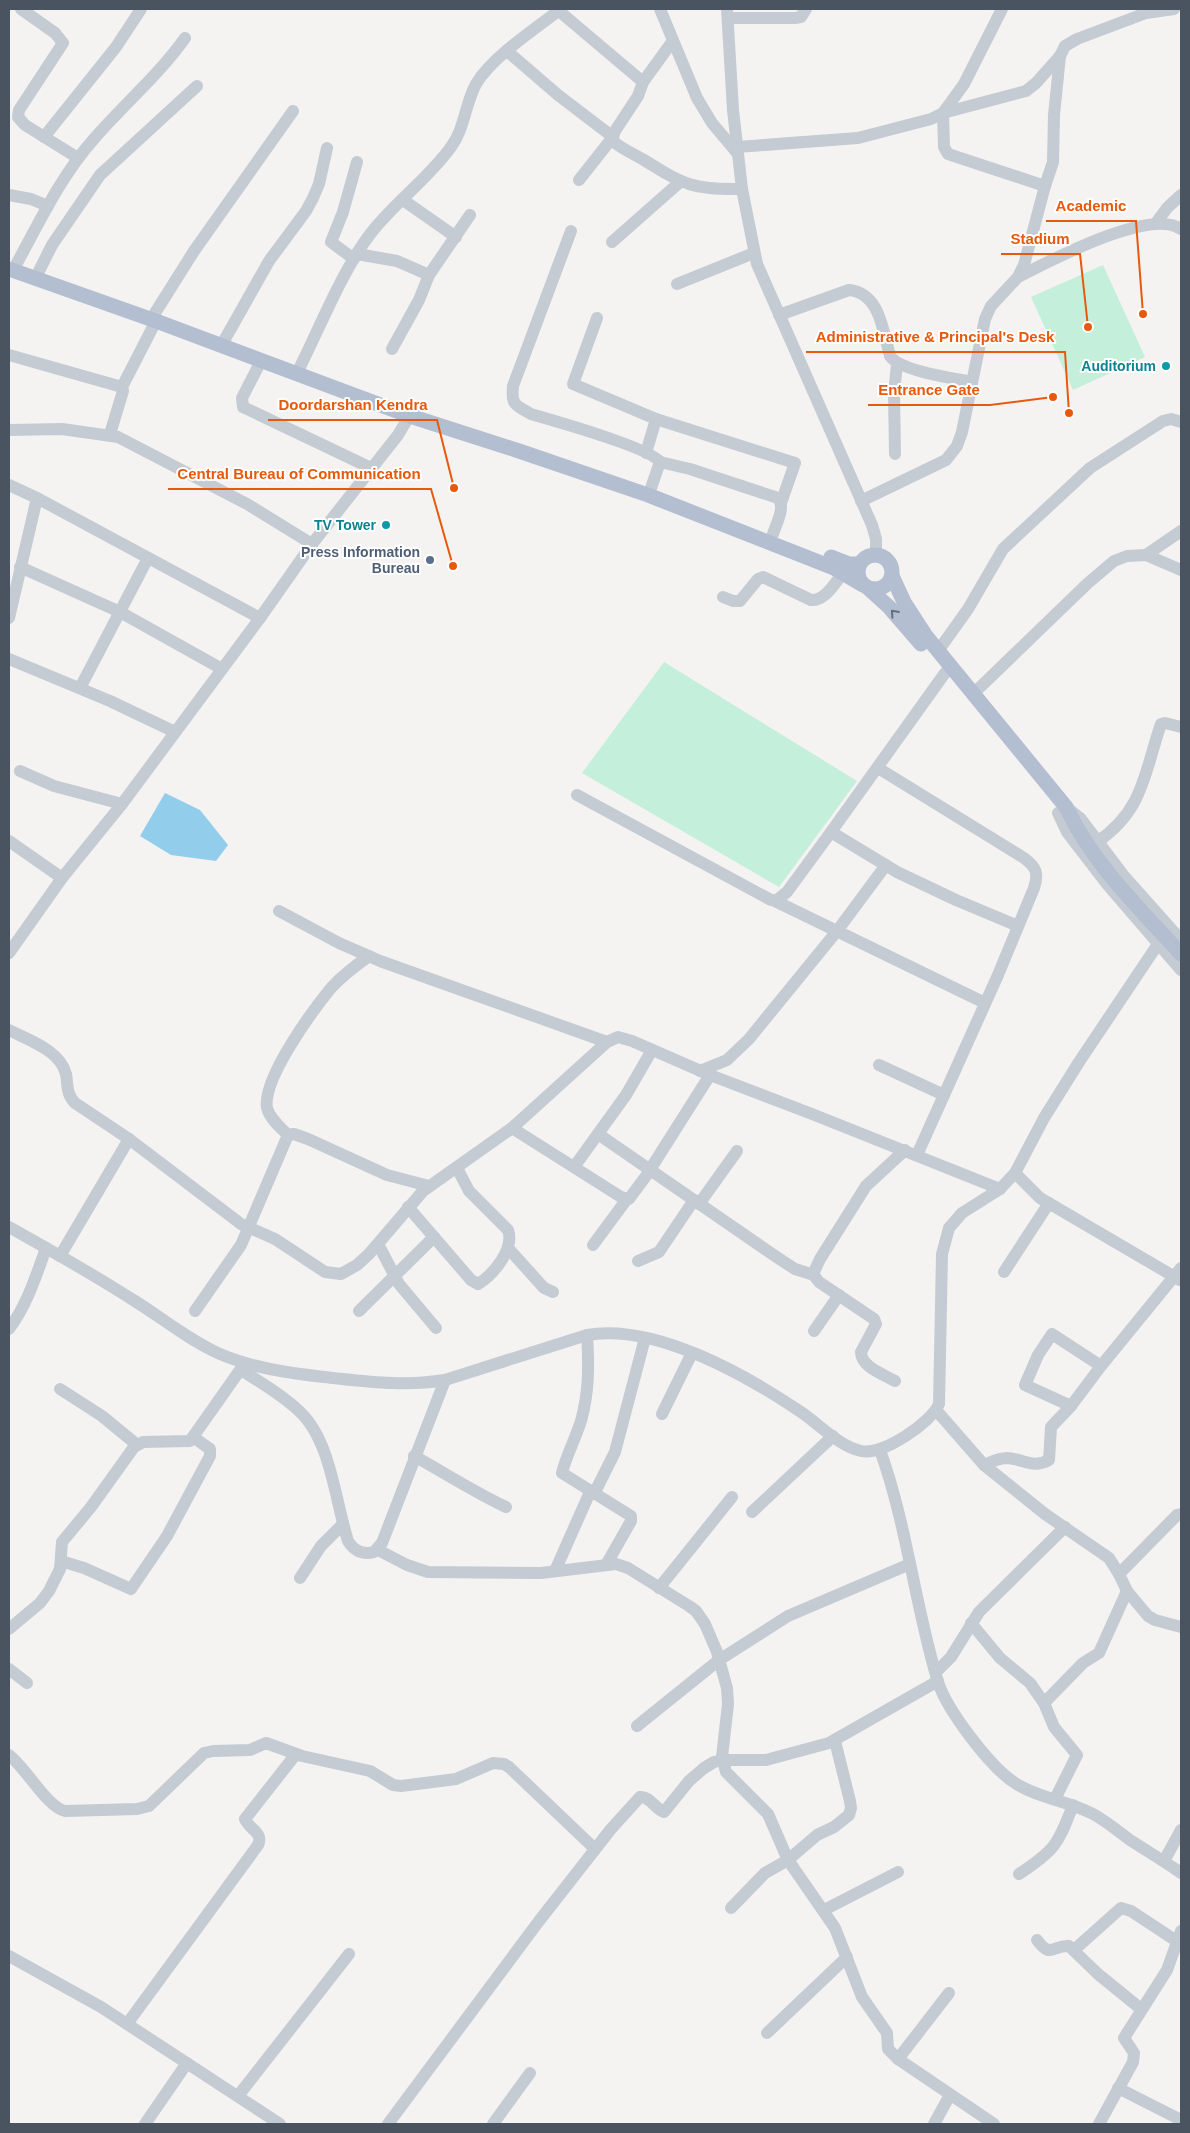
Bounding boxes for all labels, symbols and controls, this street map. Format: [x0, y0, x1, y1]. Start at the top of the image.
callout: Academic [1046, 191, 1136, 221]
text: Academic [1056, 197, 1126, 214]
callout: Stadium [1001, 224, 1080, 254]
text: Stadium [1010, 230, 1070, 247]
callout: Administrative & Principal's Desk [806, 322, 1065, 352]
text: Administrative & Principal's Desk [816, 328, 1055, 345]
place label: Auditorium [1081, 358, 1156, 374]
marker: Auditorium [1160, 360, 1172, 372]
callout: Entrance Gate [868, 375, 990, 405]
text: Entrance Gate [878, 381, 980, 398]
callout: Doordarshan Kendra [268, 390, 437, 420]
text: Doordarshan Kendra [278, 396, 428, 413]
callout: Central Bureau of Communication [168, 459, 431, 489]
text: Central Bureau of Communication [177, 465, 421, 482]
place label: TV Tower [314, 517, 377, 533]
marker: TV Tower [380, 519, 392, 531]
place label: Press Information Bureau [301, 544, 420, 576]
marker: Press Information Bureau [424, 554, 436, 566]
one-way arrow [891, 609, 900, 618]

